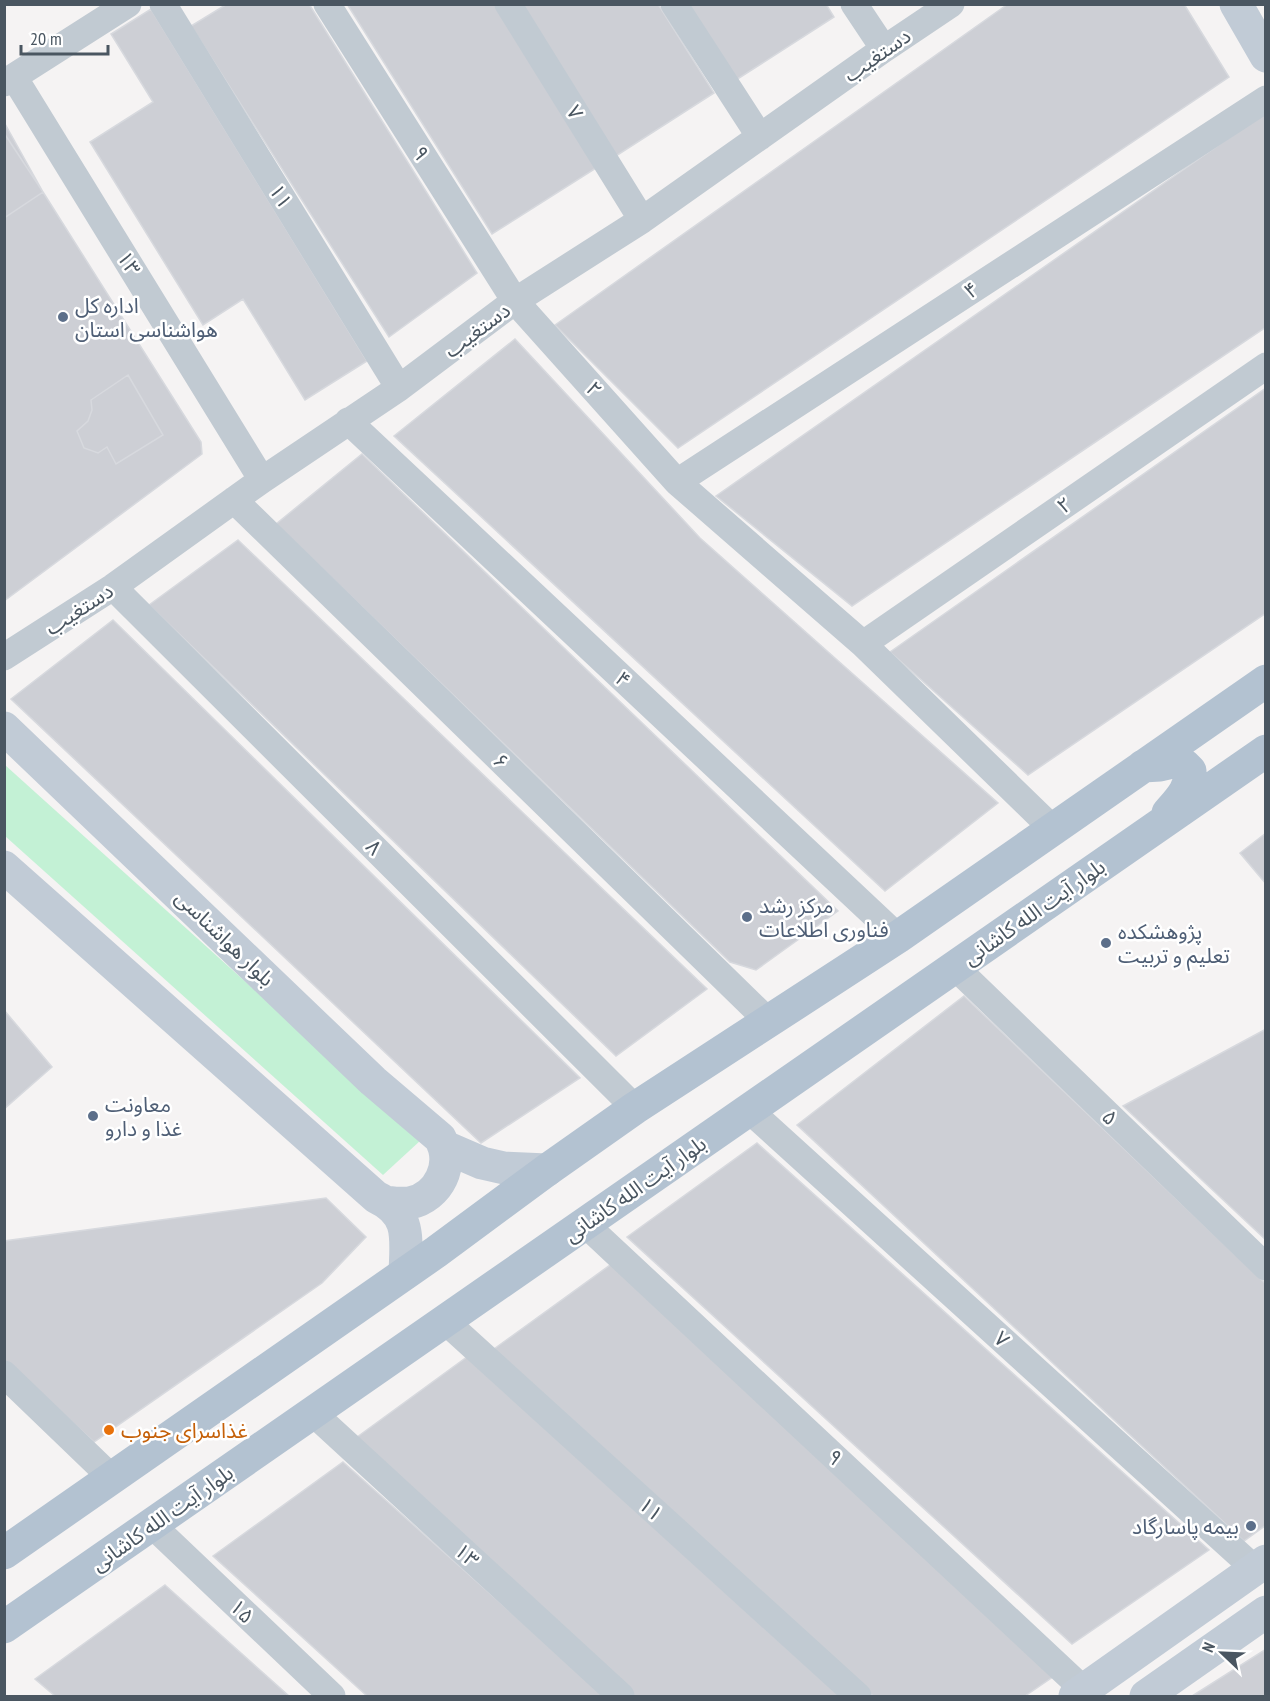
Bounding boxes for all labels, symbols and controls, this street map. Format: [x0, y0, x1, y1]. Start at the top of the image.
scale bar [21, 18, 108, 56]
street label: دستغیب [838, 22, 916, 88]
text: 20 m [30, 27, 62, 50]
street label: ۷ [560, 100, 590, 124]
street label: ۹ [406, 141, 436, 165]
street label: ۱۱ [263, 179, 299, 213]
street label: ۱۳ [111, 246, 147, 280]
street label: ۴ [959, 275, 983, 305]
place label: اداره کل هواشناسی استان [75, 292, 218, 343]
street label: دستغیب [439, 296, 515, 364]
marker: اداره کل هواشناسی استان [56, 310, 70, 324]
street label: ۲ [580, 376, 608, 402]
street label: ۲ [1051, 490, 1077, 520]
street label: دستغیب [40, 577, 118, 641]
street label: ۴ [609, 665, 637, 693]
street label: ۶ [487, 747, 515, 775]
street label: ۸ [360, 833, 388, 861]
street label: بلوار آیت الله کاشانی [958, 853, 1110, 971]
street label: بلوار هواشناسی [170, 884, 280, 992]
place label: مرکز رشد فناوری اطلاعات [759, 892, 889, 943]
marker: مرکز رشد فناوری اطلاعات [740, 910, 754, 924]
place label: پژوهشکده تعلیم و تربیت [1118, 918, 1230, 971]
marker: پژوهشکده تعلیم و تربیت [1099, 936, 1113, 950]
place label: معاونت غذا و دارو [105, 1091, 182, 1142]
street label: ۵ [1096, 1103, 1124, 1131]
marker: معاونت غذا و دارو [86, 1109, 100, 1123]
street label: بلوار آیت الله کاشانی [559, 1130, 711, 1248]
street label: ۷ [989, 1325, 1015, 1353]
place label: غذاسرای جنوب [121, 1417, 248, 1444]
marker: غذاسرای جنوب [102, 1423, 116, 1437]
street label: ۹ [821, 1443, 849, 1471]
street label: بلوار آیت الله کاشانی [86, 1459, 238, 1577]
street label: ۱۱ [633, 1491, 669, 1527]
place label: بیمه پاسارگاد [1132, 1513, 1239, 1540]
marker: بیمه پاسارگاد [1244, 1519, 1258, 1533]
street label: ۱۳ [449, 1537, 485, 1573]
street label: ۱۵ [224, 1593, 260, 1629]
north arrow [1192, 1623, 1252, 1683]
text: N [1197, 1639, 1219, 1655]

